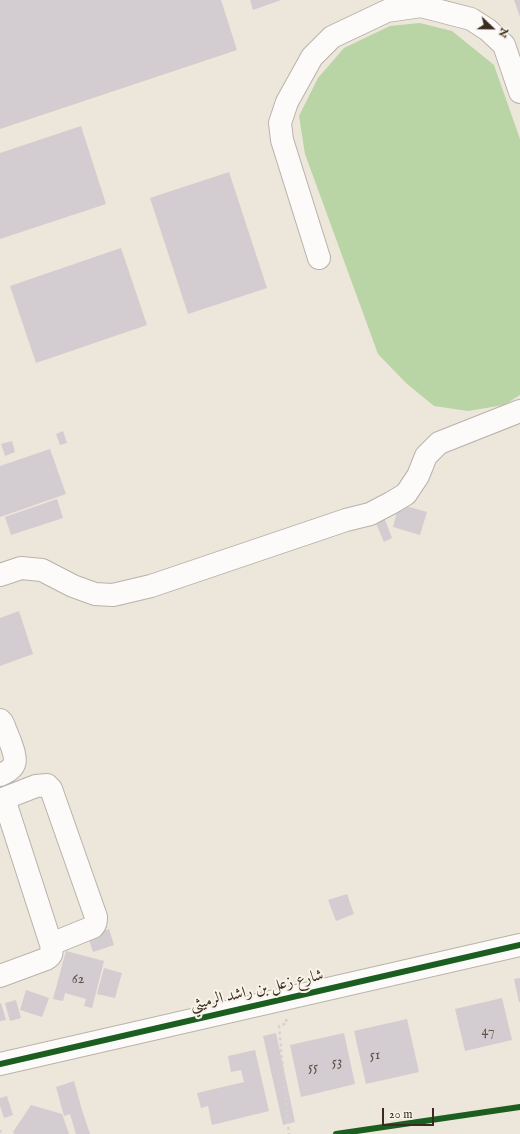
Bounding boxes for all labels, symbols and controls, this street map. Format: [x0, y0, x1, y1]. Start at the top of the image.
north arrow [472, 8, 512, 48]
text: N [495, 25, 511, 40]
street label: شارع زعل بن راشد الرميثي [188, 966, 326, 1016]
house number: 62 [72, 972, 84, 988]
house number: 47 [482, 1024, 494, 1040]
house number: 51 [370, 1048, 380, 1064]
house number: 53 [332, 1055, 342, 1071]
house number: 55 [308, 1060, 318, 1076]
scale bar [384, 1100, 436, 1126]
text: 20 m [389, 1107, 412, 1122]

